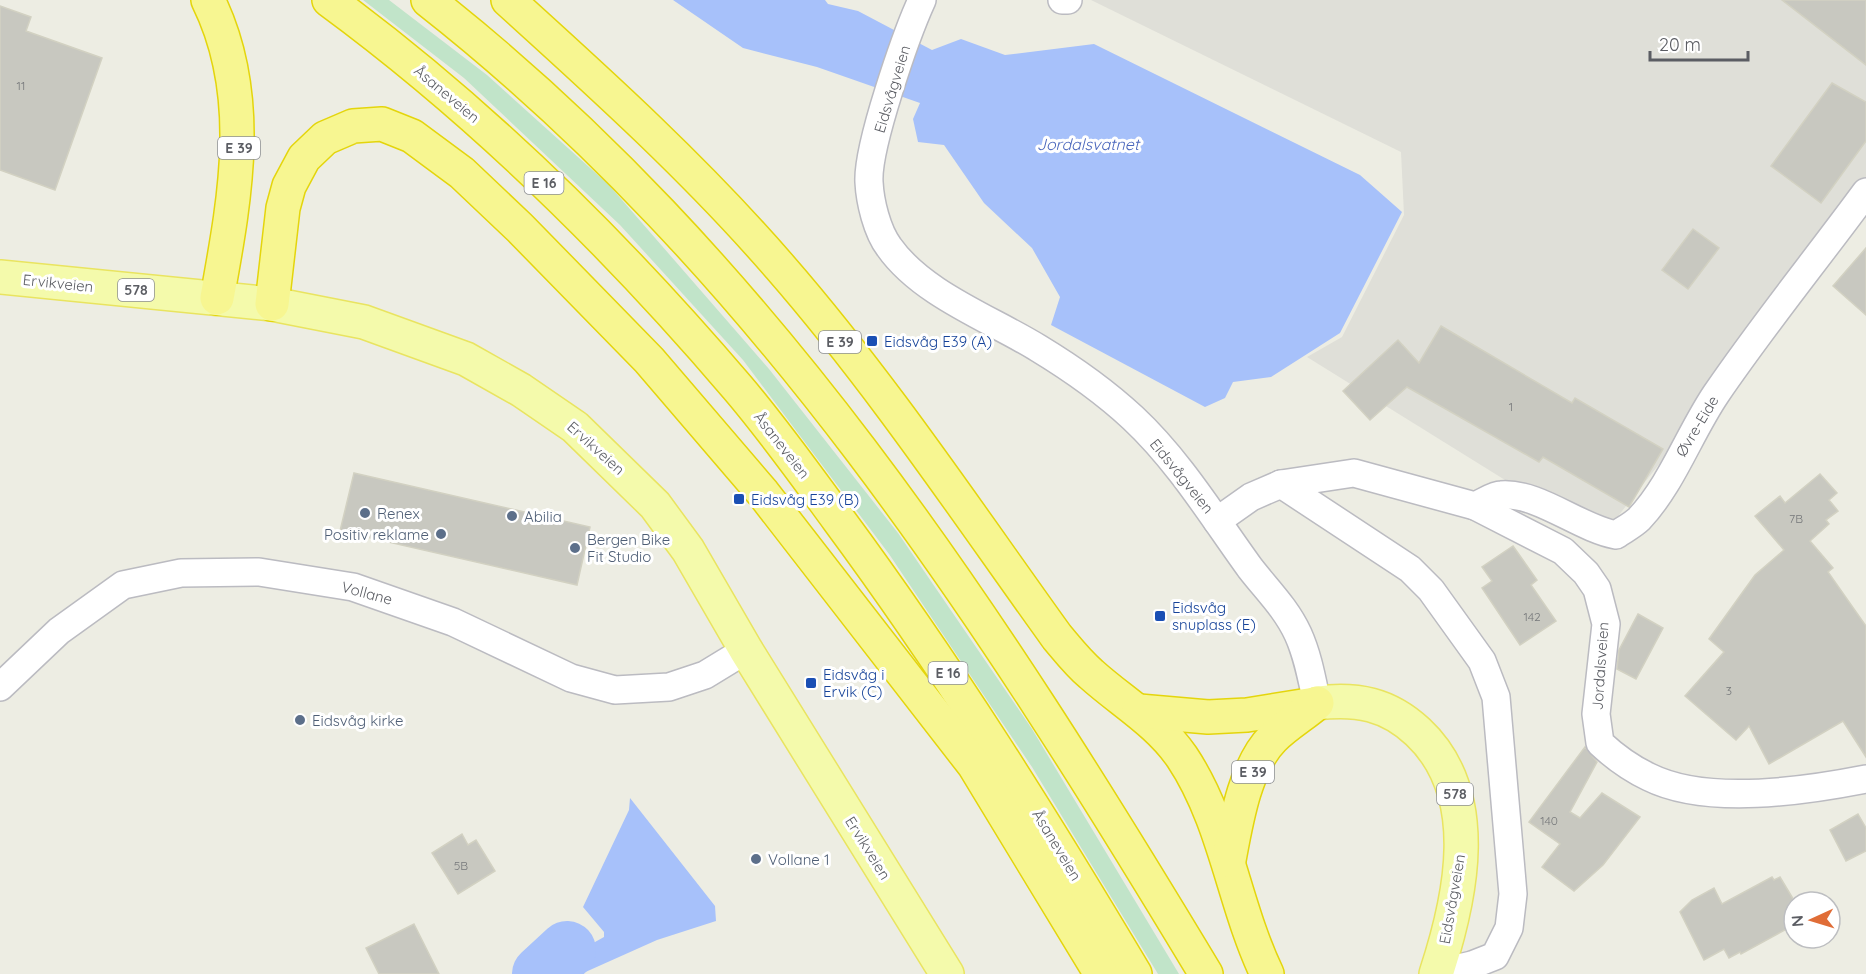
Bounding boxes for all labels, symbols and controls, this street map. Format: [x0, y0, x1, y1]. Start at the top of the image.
scale bar [1650, 24, 1748, 62]
text: 20 m [1659, 33, 1701, 56]
street label: Eidsvågveien [870, 43, 914, 135]
street label: Åsaneveien [410, 61, 484, 127]
house number: 11 [17, 78, 25, 93]
water label: Jordalsvatnet [1037, 134, 1141, 154]
road number: E 39 [218, 137, 260, 159]
road number: E 16 [524, 172, 564, 194]
street label: Ervikveien [22, 270, 94, 296]
road number: 578 [118, 279, 154, 301]
road number: E 39 [819, 331, 861, 353]
place label: Eidsvåg E39 (A) [884, 332, 992, 351]
marker: Eidsvåg E39 (A) [865, 334, 879, 348]
street label: Øvre-Eide [1671, 392, 1723, 460]
house number: 1 [1509, 399, 1513, 414]
street label: Åsaneveien [750, 408, 814, 482]
street label: Ervikveien [563, 417, 629, 479]
street label: Eidsvågveien [1146, 435, 1218, 517]
place label: Eidsvåg E39 (B) [751, 490, 859, 509]
marker: Eidsvåg E39 (B) [732, 492, 746, 506]
place label: Renex [377, 504, 420, 523]
marker: Renex [358, 506, 372, 520]
place label: Abilia [524, 507, 562, 526]
marker: Abilia [505, 509, 519, 523]
house number: 7B [1789, 511, 1803, 526]
place label: Positiv reklame [324, 525, 429, 544]
marker: Positiv reklame [434, 527, 448, 541]
place label: Bergen Bike Fit Studio [587, 530, 670, 566]
marker: Bergen Bike Fit Studio [568, 541, 582, 555]
street label: Vollane [340, 577, 394, 609]
place label: Eidsvåg snuplass (E) [1172, 598, 1256, 634]
marker: Eidsvåg snuplass (E) [1153, 609, 1167, 623]
house number: 142 [1523, 609, 1541, 624]
street label: Jordalsveien [1587, 621, 1613, 711]
road number: E 16 [928, 662, 968, 684]
place label: Eidsvåg i Ervik (C) [823, 665, 885, 701]
marker: Eidsvåg i Ervik (C) [804, 676, 818, 690]
house number: 3 [1726, 683, 1732, 698]
place label: Eidsvåg kirke [312, 711, 404, 730]
marker: Eidsvåg kirke [293, 713, 307, 727]
road number: E 39 [1232, 761, 1274, 783]
road number: 578 [1437, 783, 1473, 805]
street label: Åsaneveien [1028, 806, 1086, 884]
street label: Ervikveien [841, 813, 895, 883]
house number: 140 [1540, 813, 1558, 828]
place label: Vollane 1 [768, 850, 829, 869]
marker: Vollane 1 [749, 852, 763, 866]
street label: Eidsvågveien [1435, 853, 1469, 945]
house number: 5B [454, 858, 468, 873]
north arrow [1782, 890, 1842, 950]
text: N [1787, 914, 1807, 928]

